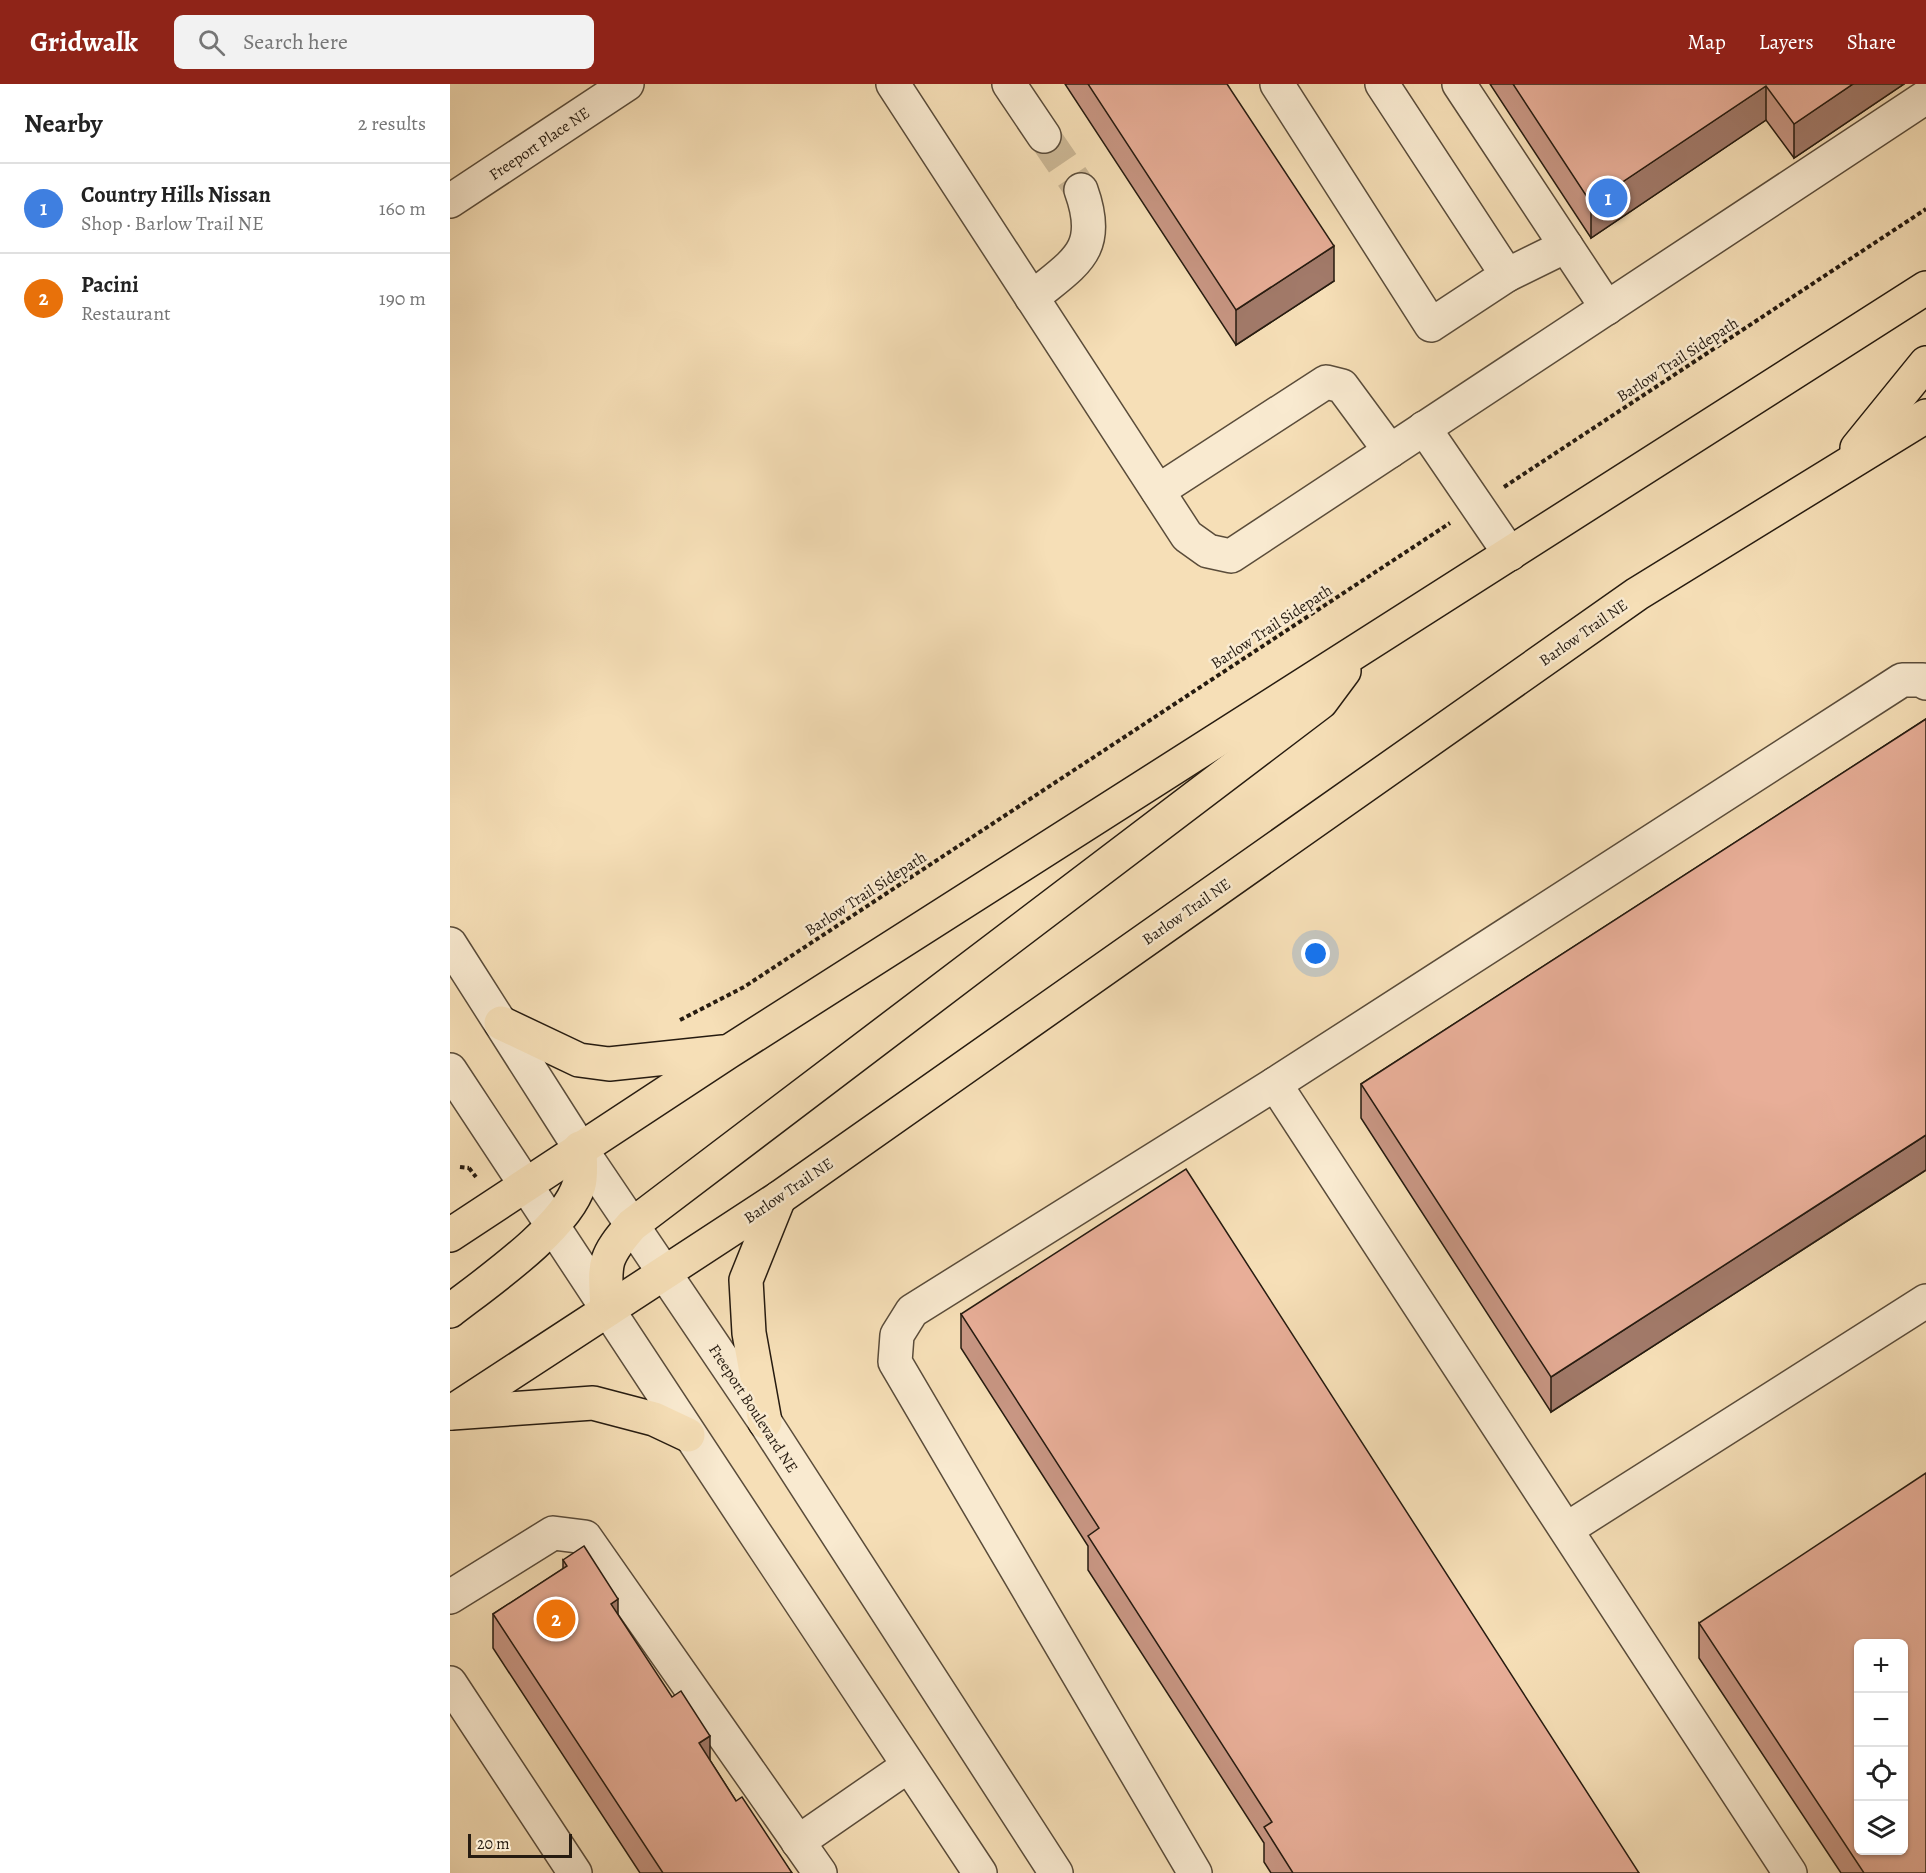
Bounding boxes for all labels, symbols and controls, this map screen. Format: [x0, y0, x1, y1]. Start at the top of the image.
search box [174, 15, 594, 69]
text: Gridwalk [30, 23, 138, 61]
icon: search [195, 26, 228, 59]
text: Search here [243, 27, 348, 57]
text: Map [1687, 28, 1726, 56]
text: Layers [1759, 28, 1814, 56]
text: Share [1847, 28, 1896, 56]
street label: Freeport Place NE [485, 102, 594, 186]
text: Nearby [24, 106, 103, 141]
text: 2 results [358, 110, 426, 137]
pin: 1 [1588, 176, 1628, 220]
text: Country Hills Nissan [81, 180, 271, 210]
text: 1 [40, 195, 47, 222]
text: 160 m [379, 195, 426, 222]
text: Shop · Barlow Trail NE [81, 210, 264, 237]
text: Pacini [81, 270, 139, 300]
text: 2 [39, 285, 48, 312]
text: 190 m [379, 285, 426, 312]
text: Restaurant [81, 300, 171, 327]
street label: Barlow Trail Sidepath [1613, 312, 1743, 407]
street label: Barlow Trail Sidepath [1207, 579, 1337, 674]
street label: Barlow Trail NE [1535, 594, 1632, 671]
street label: Barlow Trail Sidepath [801, 846, 931, 941]
street label: Barlow Trail NE [1138, 873, 1235, 950]
your location [1301, 939, 1330, 968]
street label: Barlow Trail NE [740, 1153, 838, 1229]
street label: Freeport Boulevard NE [703, 1340, 803, 1477]
pin: 2 [536, 1596, 576, 1642]
map controls [1854, 1639, 1908, 1855]
button: + [1854, 1639, 1908, 1693]
button: − [1854, 1693, 1908, 1747]
button: locate [1854, 1747, 1908, 1801]
button: layers [1854, 1801, 1908, 1855]
scale bar [468, 1831, 572, 1858]
text: 20 m [477, 1833, 510, 1855]

